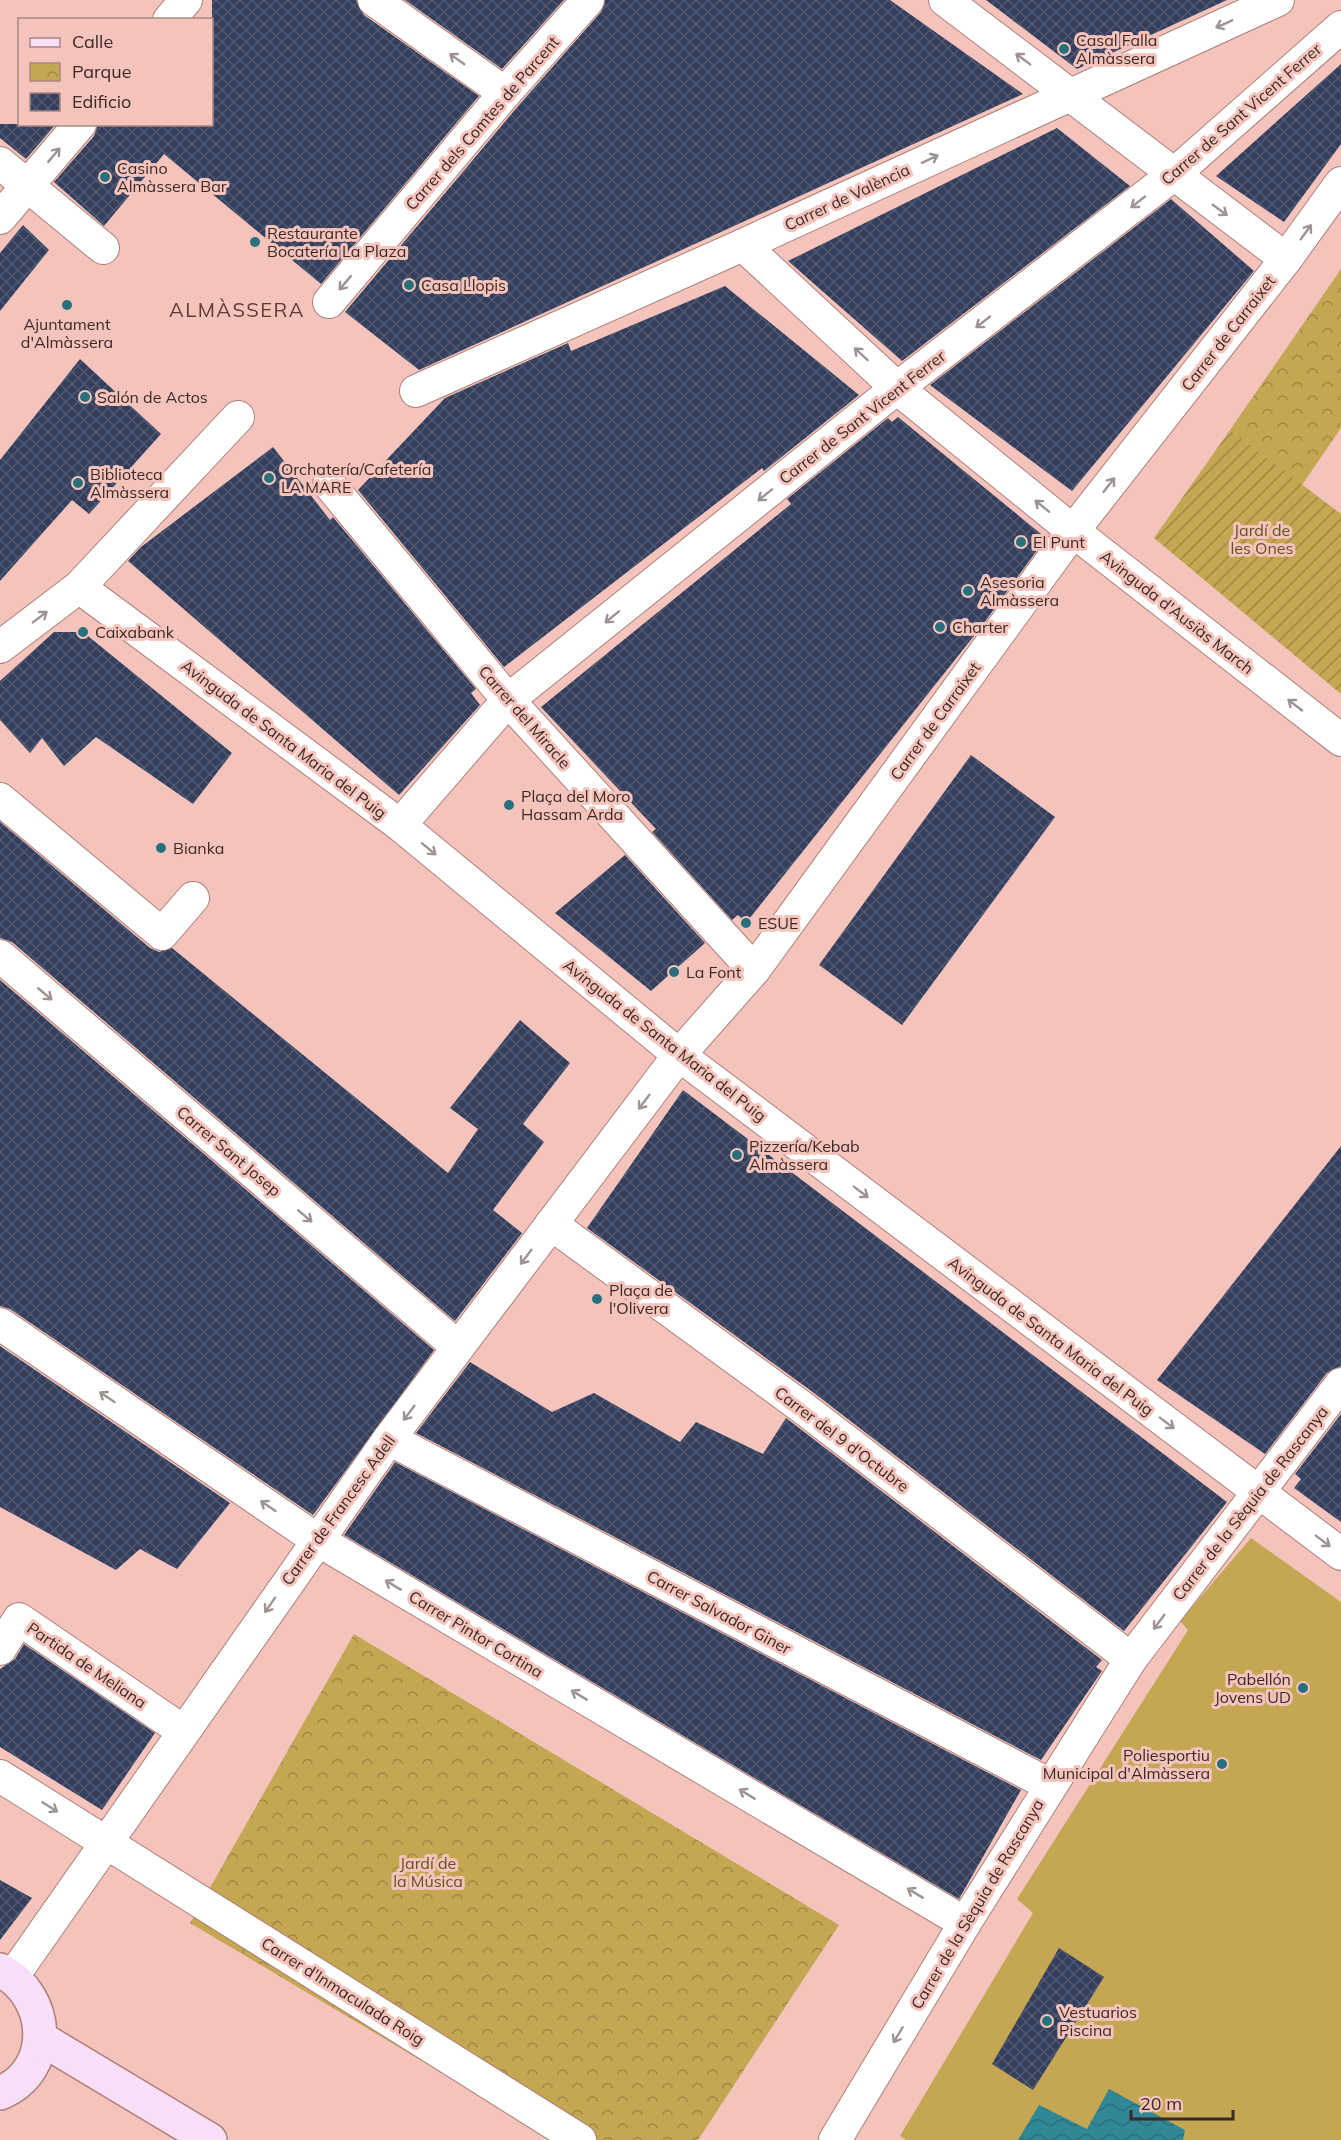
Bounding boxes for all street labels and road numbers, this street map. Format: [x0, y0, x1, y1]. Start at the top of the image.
street label: Carrer dels Comtes de Parcent [401, 32, 563, 214]
street label: Carrer de Sant Vicent Ferrer [1157, 39, 1325, 189]
street label: Carrer de València [781, 159, 913, 235]
street label: Carrer de Carraixet [1177, 271, 1279, 395]
street label: Carrer de Sant Vicent Ferrer [775, 346, 949, 488]
street label: Avinguda d'Ausiàs March [1096, 546, 1258, 678]
street label: Avinguda de Santa Maria del Puig [177, 655, 391, 823]
street label: Carrer de Carraixet [886, 658, 985, 784]
street label: Carrer del Miracle [475, 661, 575, 773]
street label: Avinguda de Santa Maria del Puig [560, 955, 770, 1125]
street label: Carrer Sant Josep [173, 1102, 285, 1200]
street label: Avinguda de Santa Maria del Puig [944, 1252, 1158, 1420]
street label: Carrer del 9 d'Octubre [771, 1382, 913, 1496]
street label: Carrer de la Sèquia de Rascanya [1168, 1402, 1332, 1604]
street label: Carrer de Francesc Adell [277, 1431, 399, 1589]
street label: Carrer Salvador Giner [644, 1566, 794, 1658]
street label: Carrer Pintor Cortina [405, 1586, 547, 1682]
street label: Partida de Meliana [23, 1618, 151, 1712]
street label: Carrer de la Sèquia de Rascanya [906, 1795, 1048, 2013]
street label: Carrer d'Inmaculada Roig [258, 1933, 428, 2049]

